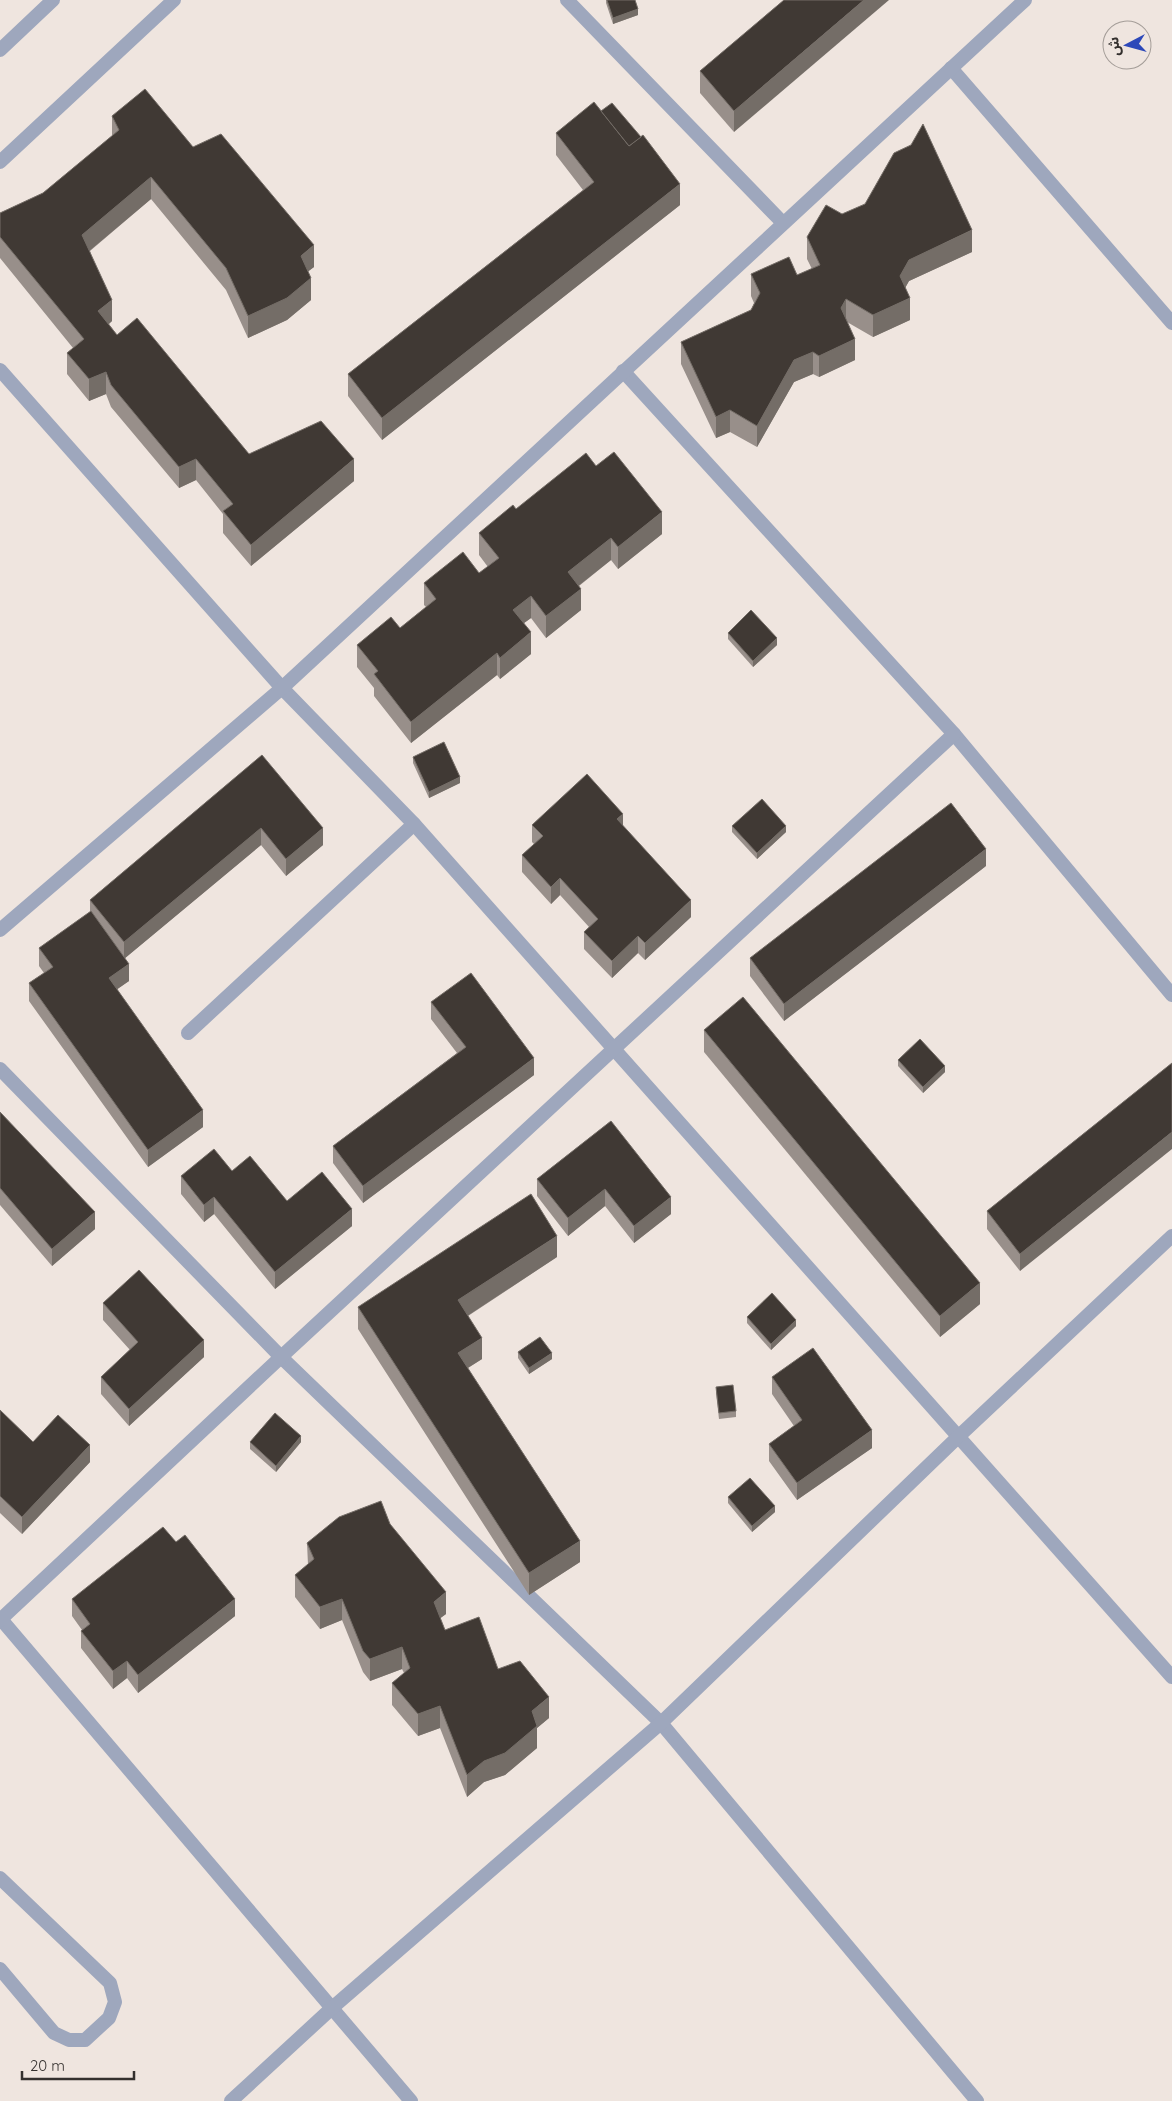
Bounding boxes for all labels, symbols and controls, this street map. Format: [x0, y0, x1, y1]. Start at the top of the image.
north arrow [1102, 20, 1152, 70]
text: ش [1104, 36, 1124, 57]
scale bar [22, 2048, 135, 2080]
text: 20 m [30, 2056, 65, 2075]

